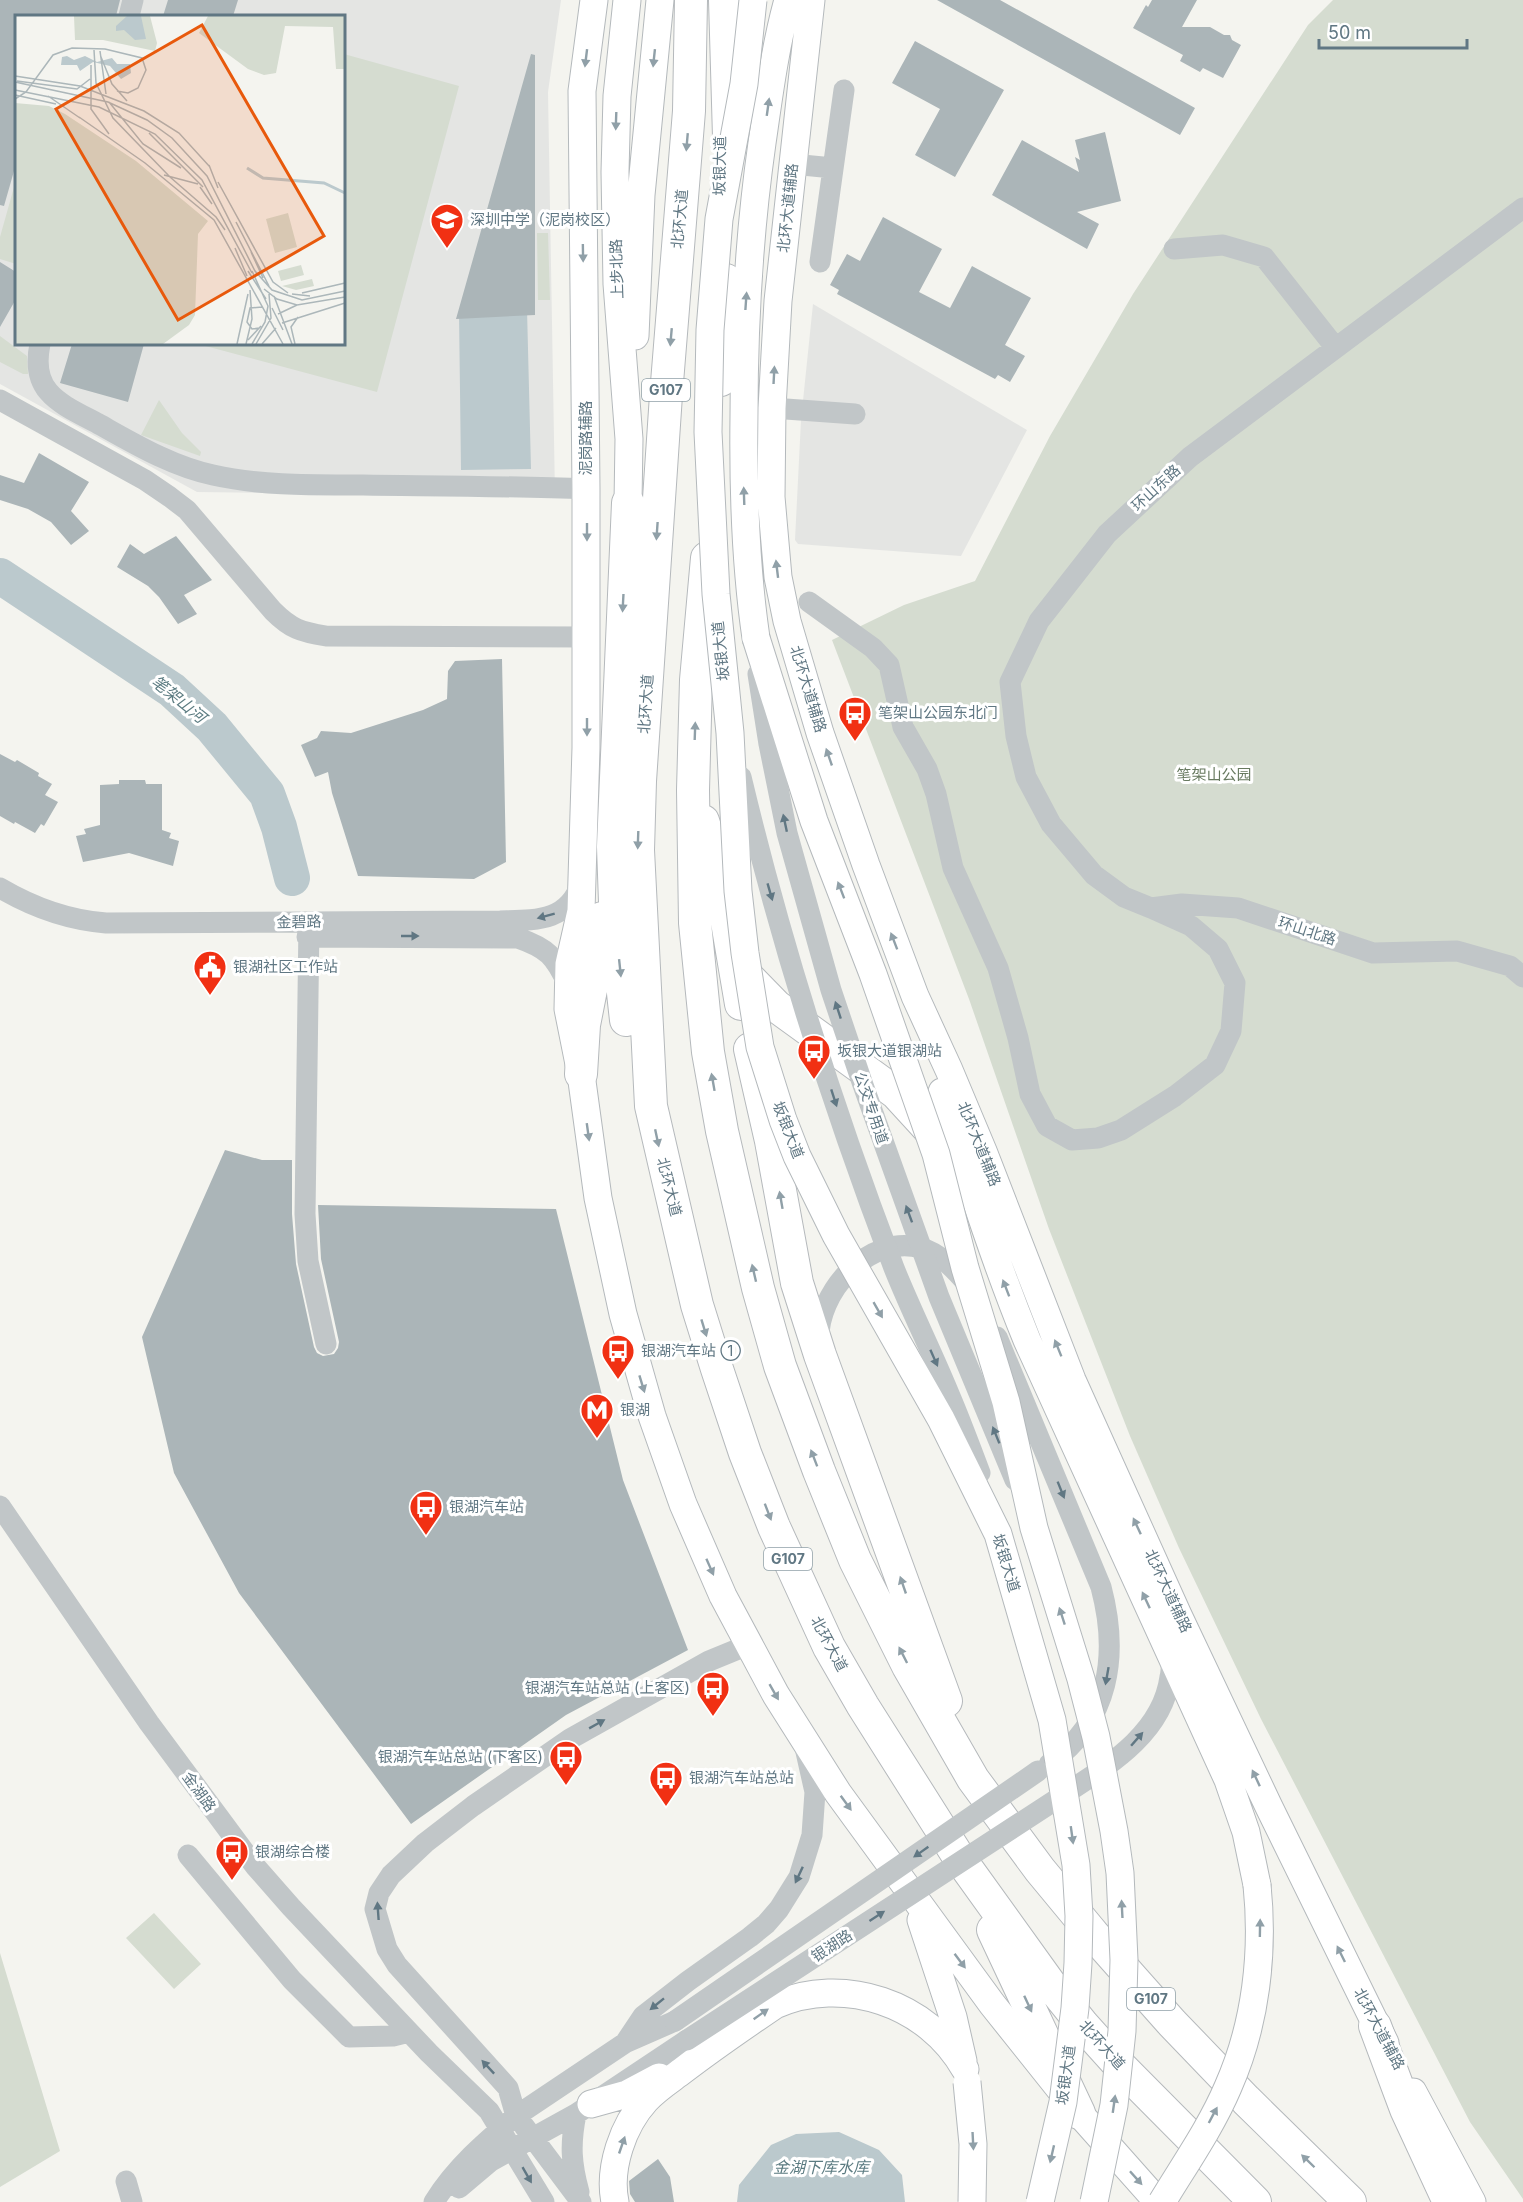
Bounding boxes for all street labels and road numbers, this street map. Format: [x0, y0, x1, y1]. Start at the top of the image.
street label: 坂银大道 [709, 136, 730, 196]
street label: 北环大道辅路 [773, 162, 802, 254]
street label: 北环大道 [667, 188, 692, 250]
street label: 上步北路 [606, 239, 627, 299]
road number: G107 [642, 379, 690, 401]
street label: 泥岗路辅路 [576, 400, 595, 476]
street label: 环山东路 [1127, 460, 1184, 515]
street label: 坂银大道 [708, 620, 733, 682]
street label: 北环大道辅路 [786, 643, 831, 735]
street label: 北环大道 [634, 673, 657, 735]
street label: 金碧路 [276, 912, 322, 931]
street label: 环山北路 [1276, 912, 1339, 949]
street label: 公交专用道 [850, 1069, 893, 1146]
street label: 坂银大道 [769, 1098, 808, 1161]
street label: 北环大道辅路 [954, 1099, 1005, 1189]
street label: 北环大道 [653, 1155, 686, 1218]
street label: 坂银大道 [989, 1531, 1024, 1594]
street label: 北环大道辅路 [1141, 1546, 1196, 1636]
road number: G107 [764, 1548, 812, 1570]
street label: 北环大道 [807, 1613, 852, 1675]
street label: 金湖路 [178, 1768, 220, 1815]
street label: 银湖路 [808, 1925, 856, 1966]
street label: 北环大道辅路 [1350, 1985, 1409, 2073]
road number: G107 [1127, 1988, 1175, 2010]
street label: 北环大道 [1075, 2016, 1130, 2073]
street label: 坂银大道 [1052, 2044, 1079, 2106]

